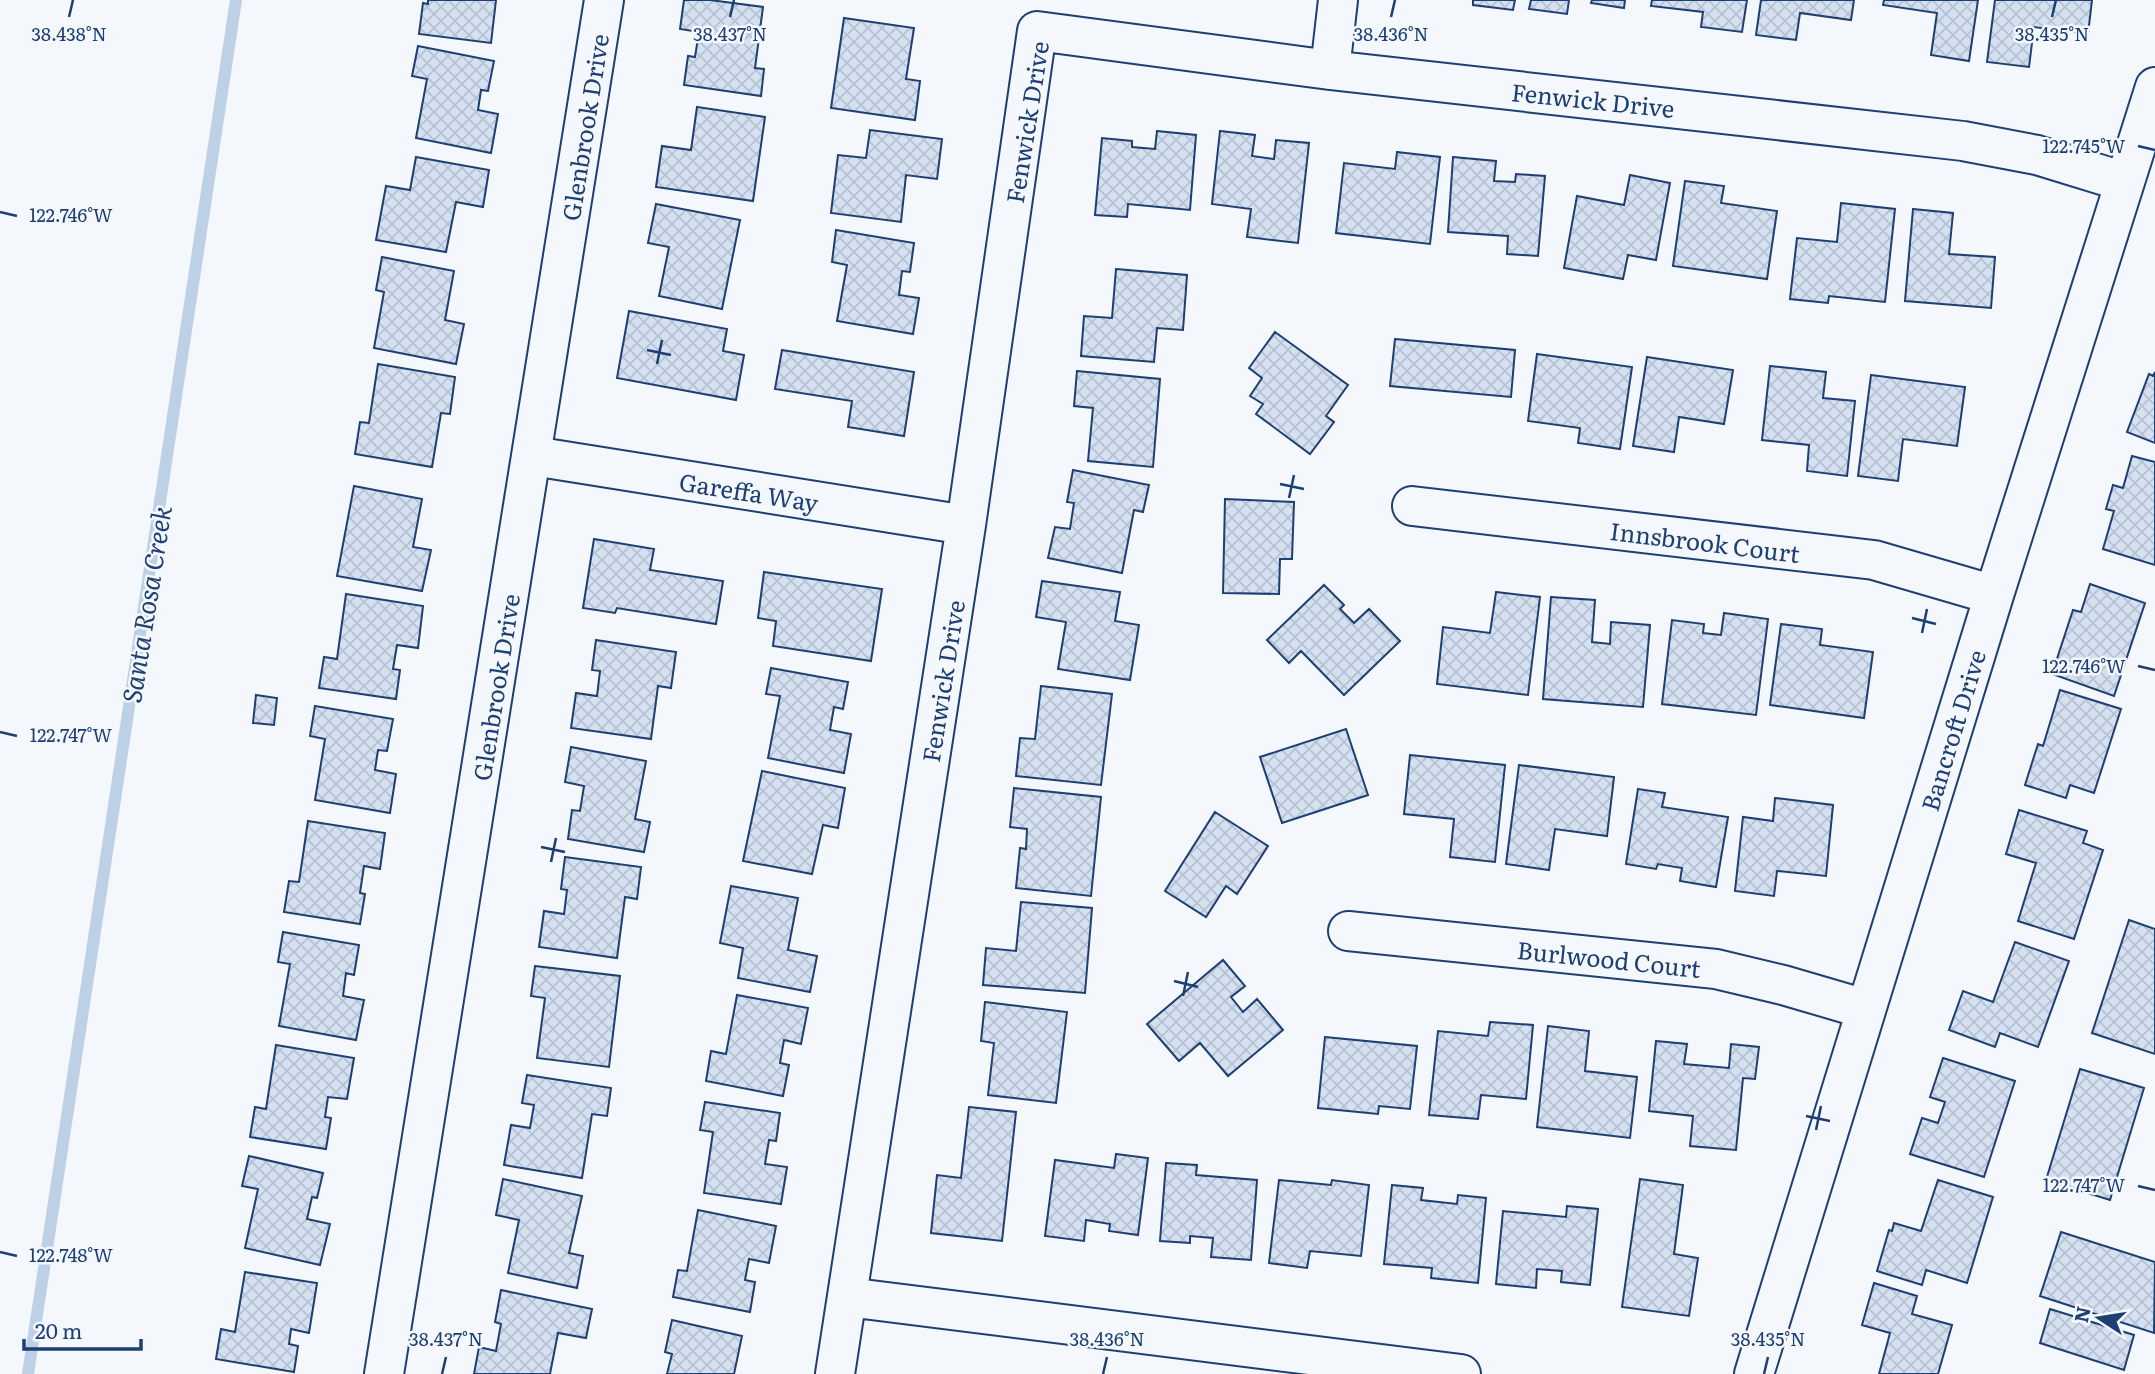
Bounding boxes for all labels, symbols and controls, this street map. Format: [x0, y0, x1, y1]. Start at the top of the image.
text: 38.438°N [31, 20, 107, 47]
text: 38.437°N [693, 20, 767, 47]
text: 38.436°N [1353, 20, 1429, 47]
text: 38.435°N [2015, 20, 2089, 47]
street label: Glenbrook Drive [552, 31, 616, 223]
street label: Fenwick Drive [996, 38, 1056, 206]
street label: Fenwick Drive [1510, 73, 1676, 125]
text: 122.745°W [2043, 132, 2126, 159]
text: 122.746°W [29, 201, 113, 228]
street label: Gareffa Way [677, 463, 821, 519]
water label: Santa Rosa Creek [110, 502, 180, 705]
street label: Innsbrook Court [1608, 512, 1802, 570]
street label: Glenbrook Drive [463, 591, 527, 783]
street label: Fenwick Drive [912, 597, 972, 765]
street label: Bancroft Drive [1911, 645, 1993, 815]
text: 122.746°W [2042, 652, 2126, 679]
text: 122.747°W [30, 721, 113, 748]
street label: Burlwood Court [1515, 931, 1703, 985]
text: 122.747°W [2043, 1171, 2126, 1198]
text: 122.748°W [29, 1241, 113, 1268]
north arrow [2064, 1283, 2134, 1353]
text: N [2066, 1303, 2097, 1325]
scale bar [24, 1308, 142, 1352]
text: 20 m [35, 1314, 82, 1345]
text: 38.437°N [409, 1325, 483, 1352]
text: 38.436°N [1069, 1325, 1145, 1352]
text: 38.435°N [1731, 1325, 1805, 1352]

